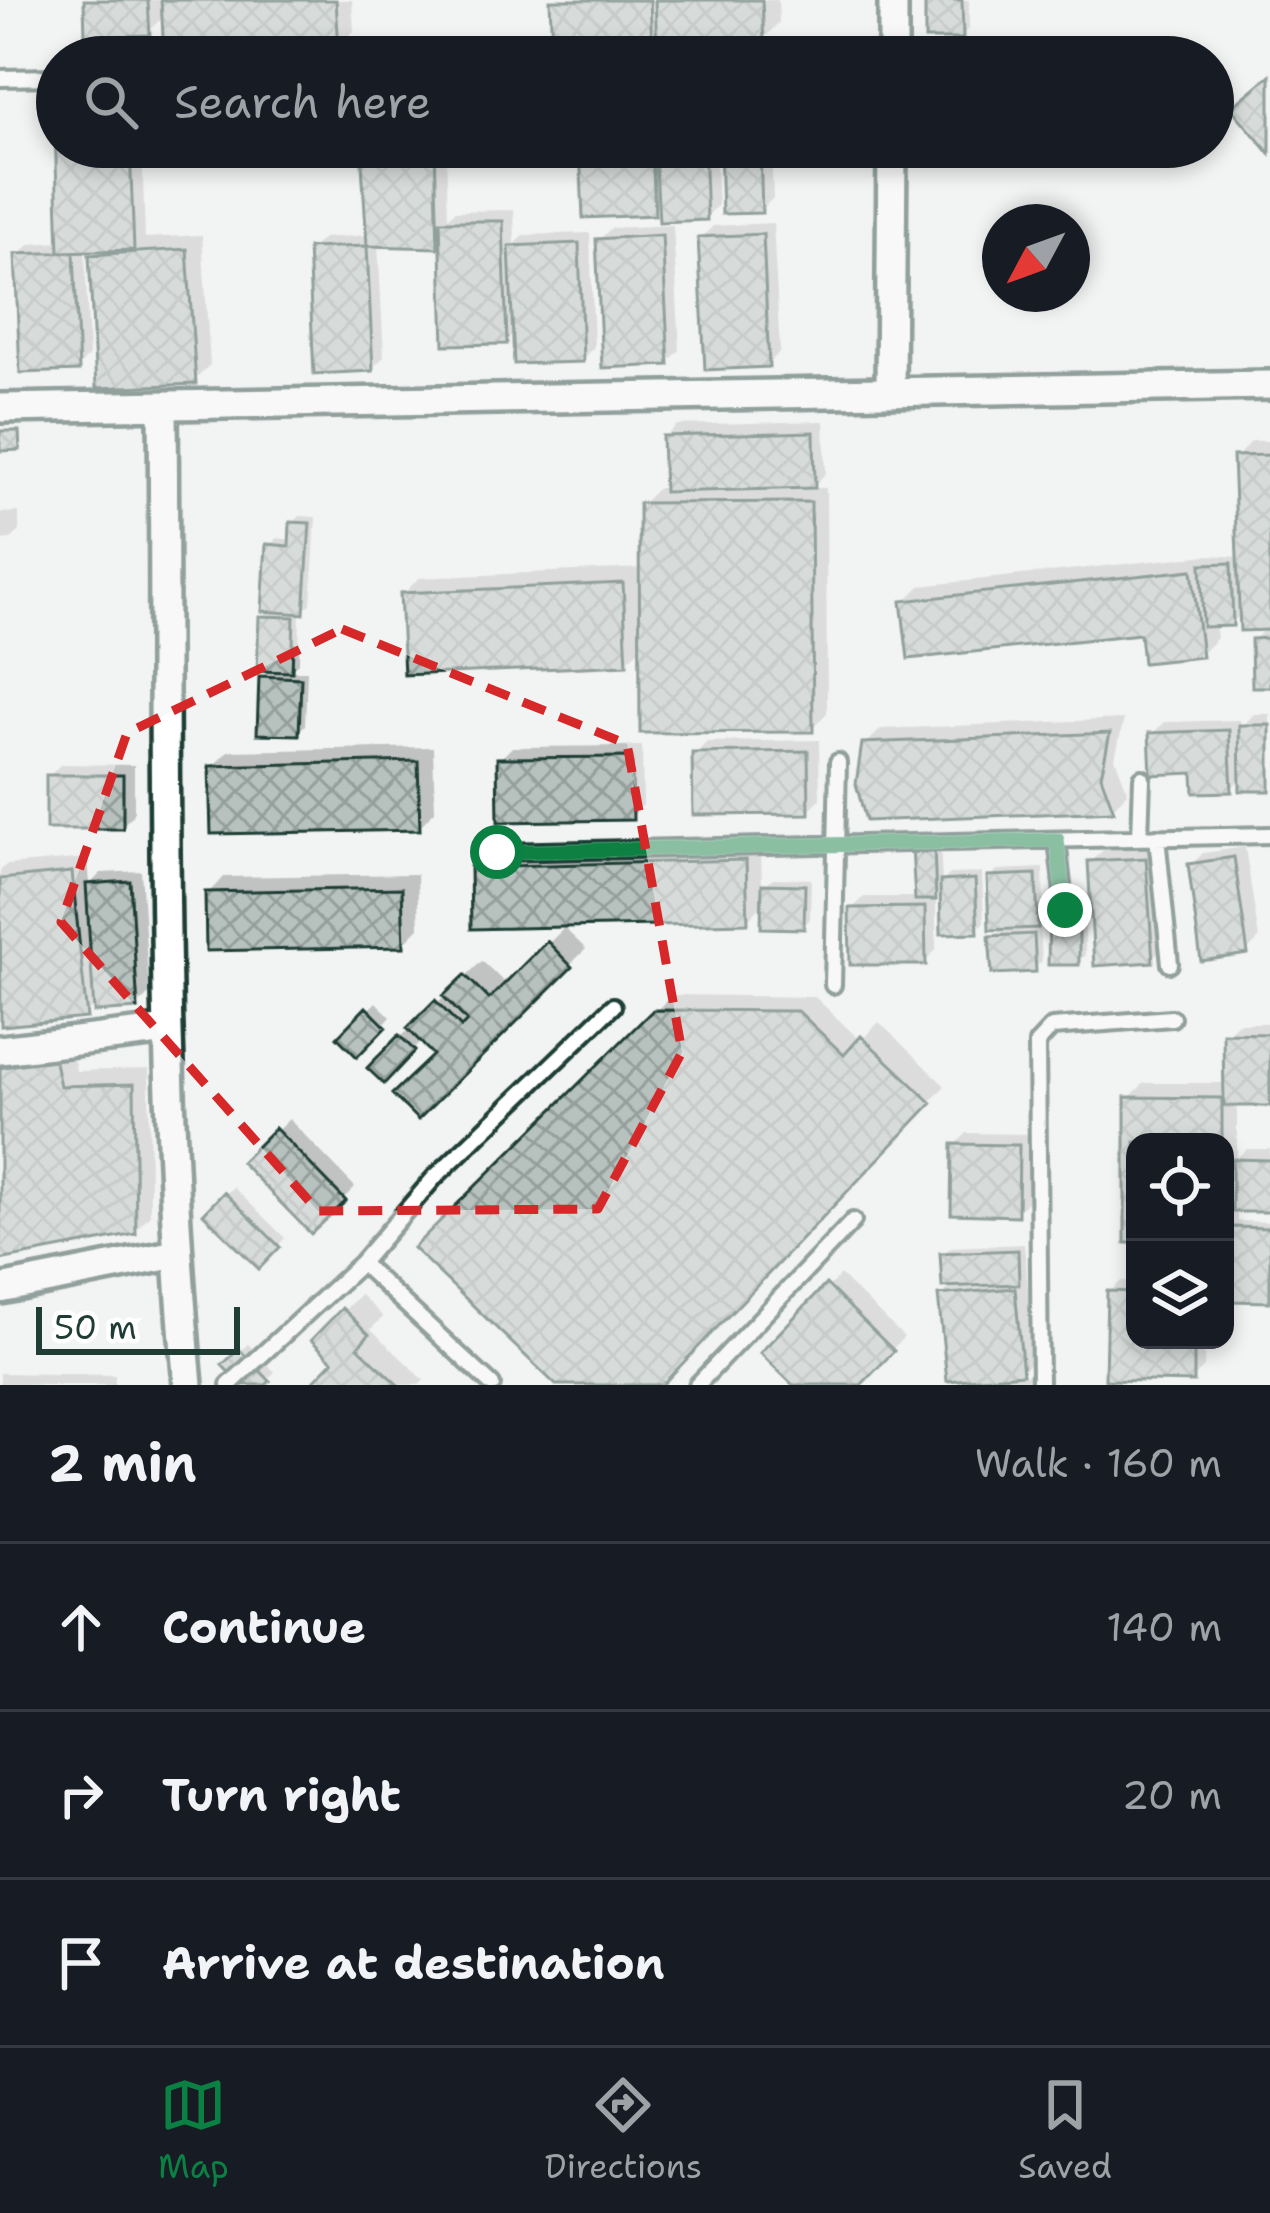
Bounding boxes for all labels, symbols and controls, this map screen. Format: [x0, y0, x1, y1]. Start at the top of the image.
search box [36, 36, 1234, 168]
icon: search [78, 69, 144, 135]
text: Search here [174, 72, 431, 132]
north arrow [982, 204, 1090, 312]
route start [470, 825, 524, 879]
route end [1038, 883, 1092, 937]
map controls [1126, 1133, 1234, 1349]
button: locate [1126, 1133, 1234, 1241]
button: layers [1126, 1241, 1234, 1349]
scale bar [36, 1301, 240, 1354]
text: 50 m [54, 1305, 137, 1350]
text: 2 min [48, 1429, 197, 1497]
text: Walk · 160 m [975, 1437, 1222, 1489]
icon: ahead [48, 1594, 114, 1660]
text: Continue [162, 1597, 366, 1657]
text: 140 m [1106, 1601, 1222, 1653]
icon: right [48, 1762, 114, 1828]
text: Turn right [162, 1765, 401, 1825]
text: 20 m [1122, 1769, 1222, 1821]
icon: arrive [48, 1930, 114, 1996]
text: Arrive at destination [162, 1933, 665, 1993]
tab: Map [158, 2072, 229, 2189]
tab: Directions [545, 2072, 702, 2189]
tab: Saved [1018, 2072, 1112, 2189]

